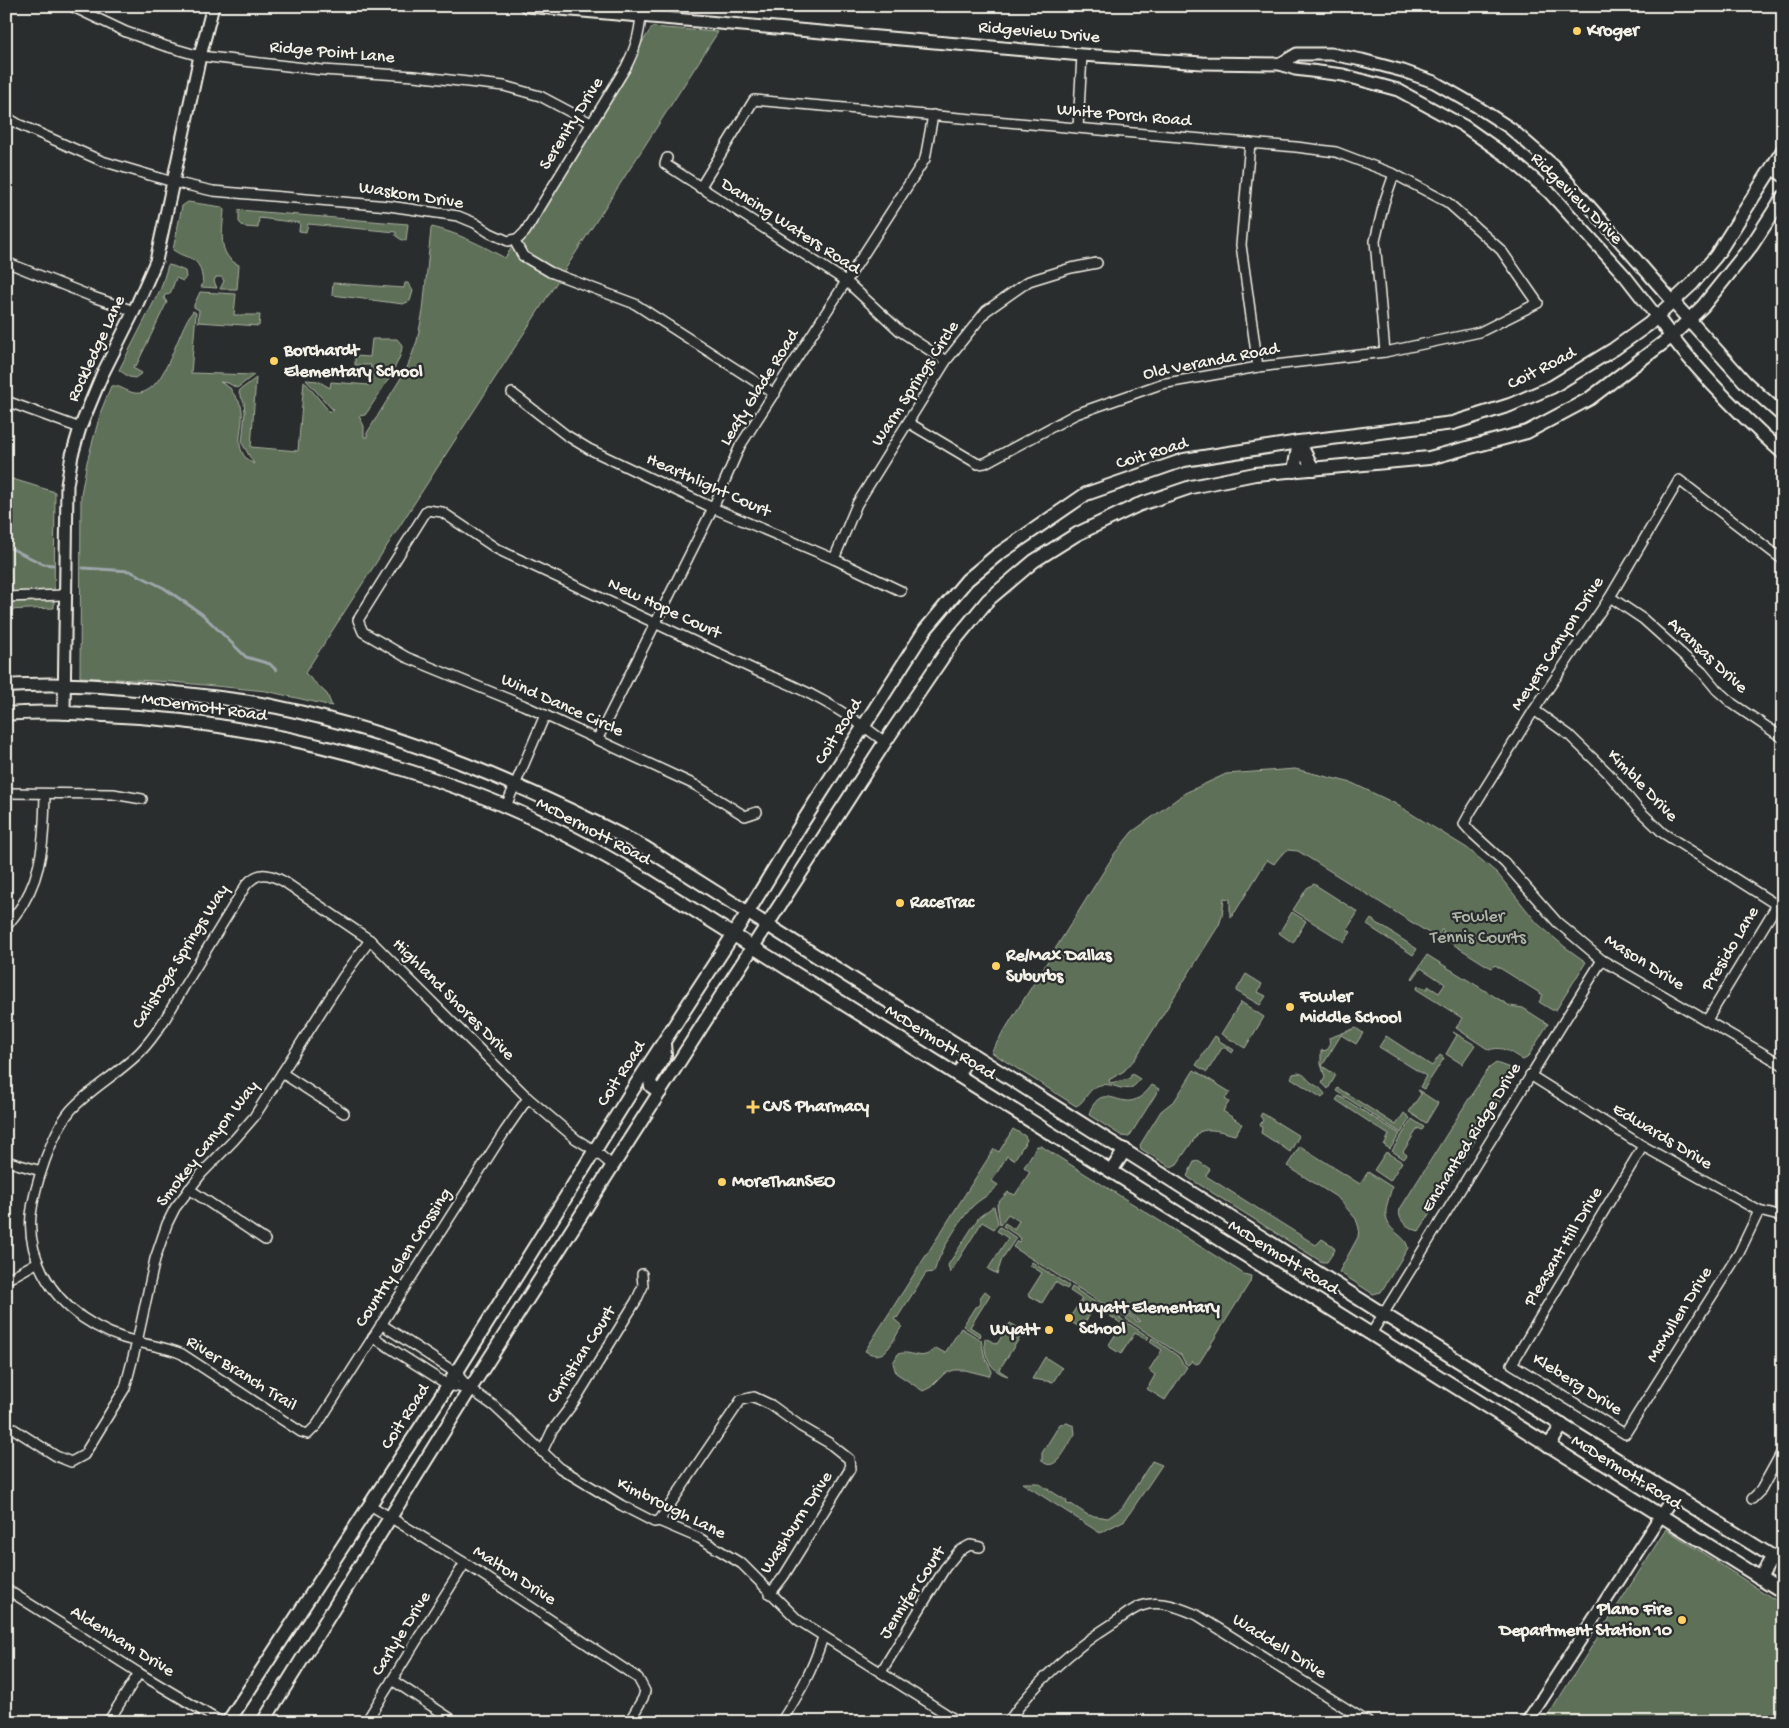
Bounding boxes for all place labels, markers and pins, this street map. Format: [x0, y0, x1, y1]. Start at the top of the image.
place label: Kroger [1586, 21, 1641, 42]
marker: Kroger [1571, 25, 1583, 37]
place label: Borchardt Elementary School [283, 341, 423, 383]
marker: Borchardt Elementary School [268, 355, 280, 367]
place label: RaceTrac [909, 893, 975, 914]
marker: RaceTrac [894, 897, 906, 909]
place label: Re/Max Dallas Suburbs [1005, 946, 1113, 988]
marker: Re/Max Dallas Suburbs [990, 960, 1002, 972]
place label: Fowler Middle School [1299, 987, 1402, 1029]
marker: Fowler Middle School [1284, 1001, 1296, 1013]
place label: CVS Pharmacy [762, 1097, 869, 1118]
marker: CVS Pharmacy [747, 1101, 759, 1113]
place label: MoreThanSEO [732, 1172, 835, 1193]
marker: MoreThanSEO [716, 1176, 728, 1188]
place label: Wyatt Elementary School [1078, 1298, 1220, 1340]
marker: Wyatt Elementary School [1063, 1312, 1075, 1324]
place label: Wyatt [989, 1320, 1041, 1341]
marker: Wyatt [1043, 1324, 1055, 1336]
place label: Plano Fire Department Station 10 [1498, 1600, 1673, 1642]
marker: Plano Fire Department Station 10 [1676, 1614, 1688, 1626]

